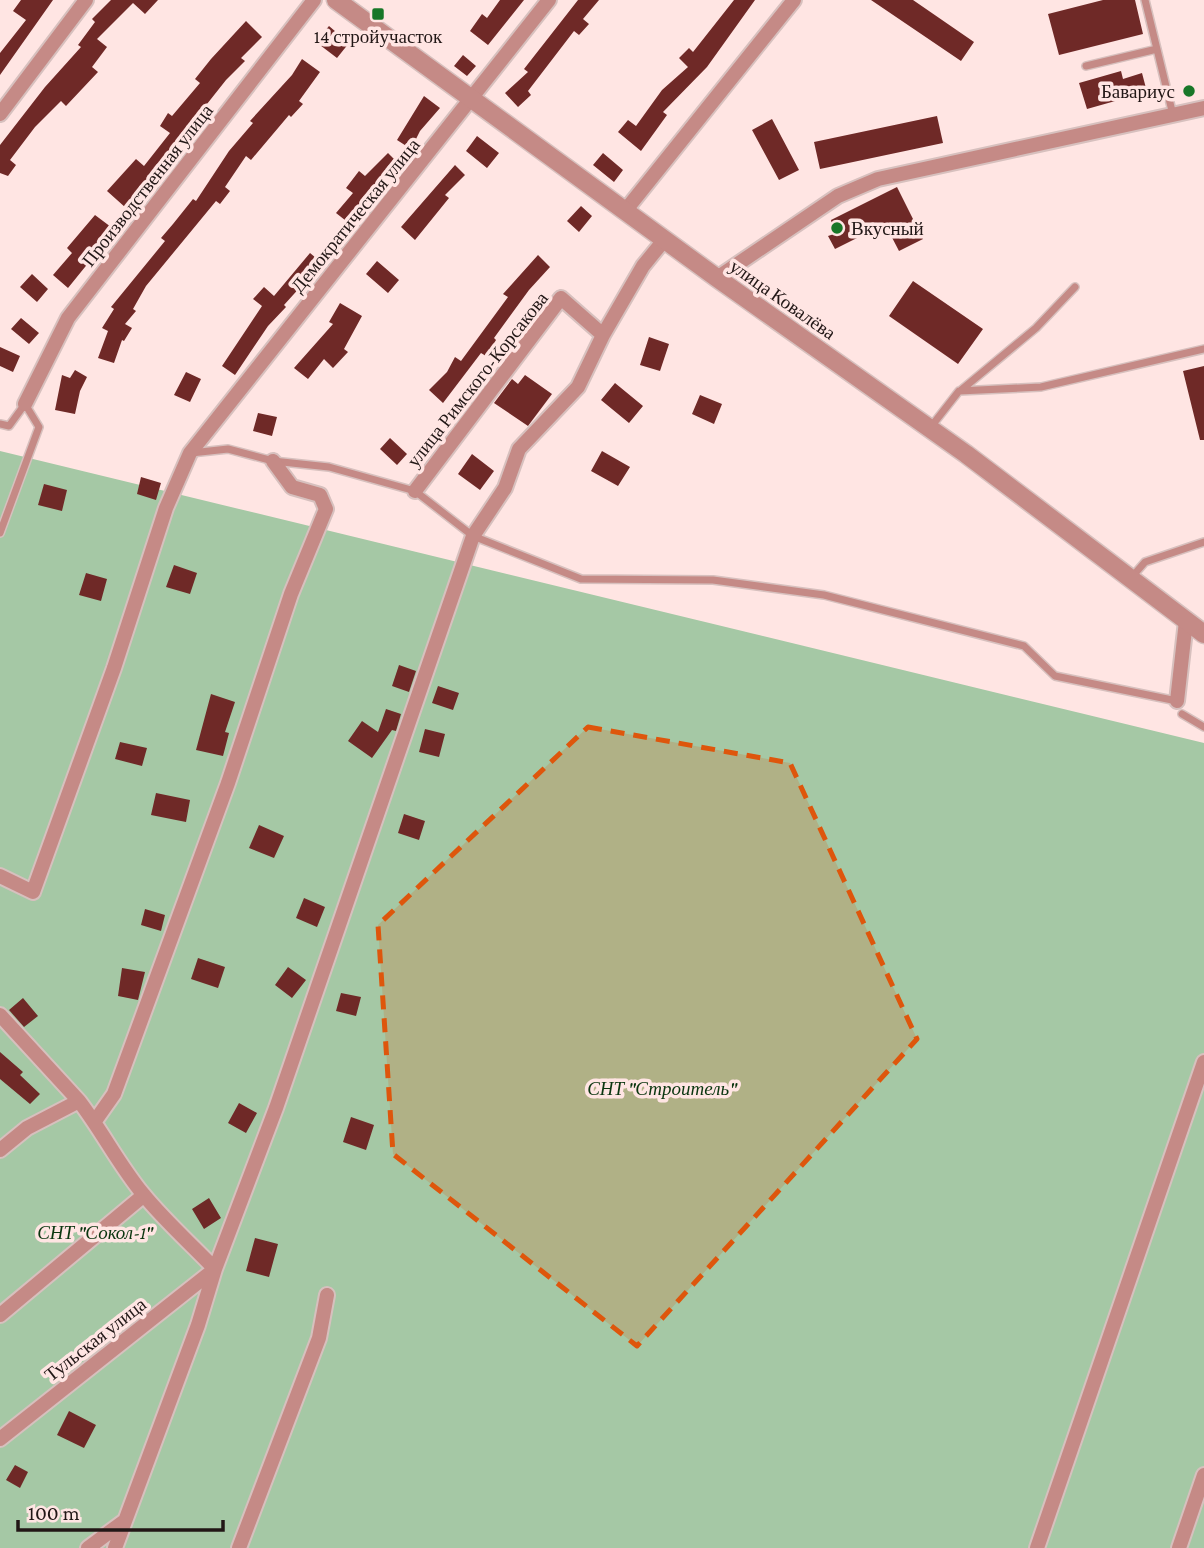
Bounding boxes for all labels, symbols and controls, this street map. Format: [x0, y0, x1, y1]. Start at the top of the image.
marker: 14 стройучасток [370, 6, 386, 22]
place label: 14 стройучасток [314, 26, 443, 47]
place label: Бавариус [1101, 81, 1175, 102]
marker: Бавариус [1181, 83, 1197, 99]
street label: Производственная улица [78, 100, 218, 271]
street label: Демократическая улица [287, 134, 424, 296]
place label: Вкусный [851, 218, 924, 239]
marker: Вкусный [829, 220, 845, 236]
street label: улица Ковалёва [726, 255, 840, 344]
street label: улица Римского-Корсакова [403, 287, 552, 471]
park label: СНТ "Строитель" [587, 1078, 738, 1099]
park label: СНТ "Сокол-1" [37, 1222, 154, 1243]
street label: Тульская улица [41, 1293, 150, 1385]
scale bar [18, 1488, 222, 1532]
text: 100 m [28, 1501, 80, 1525]

